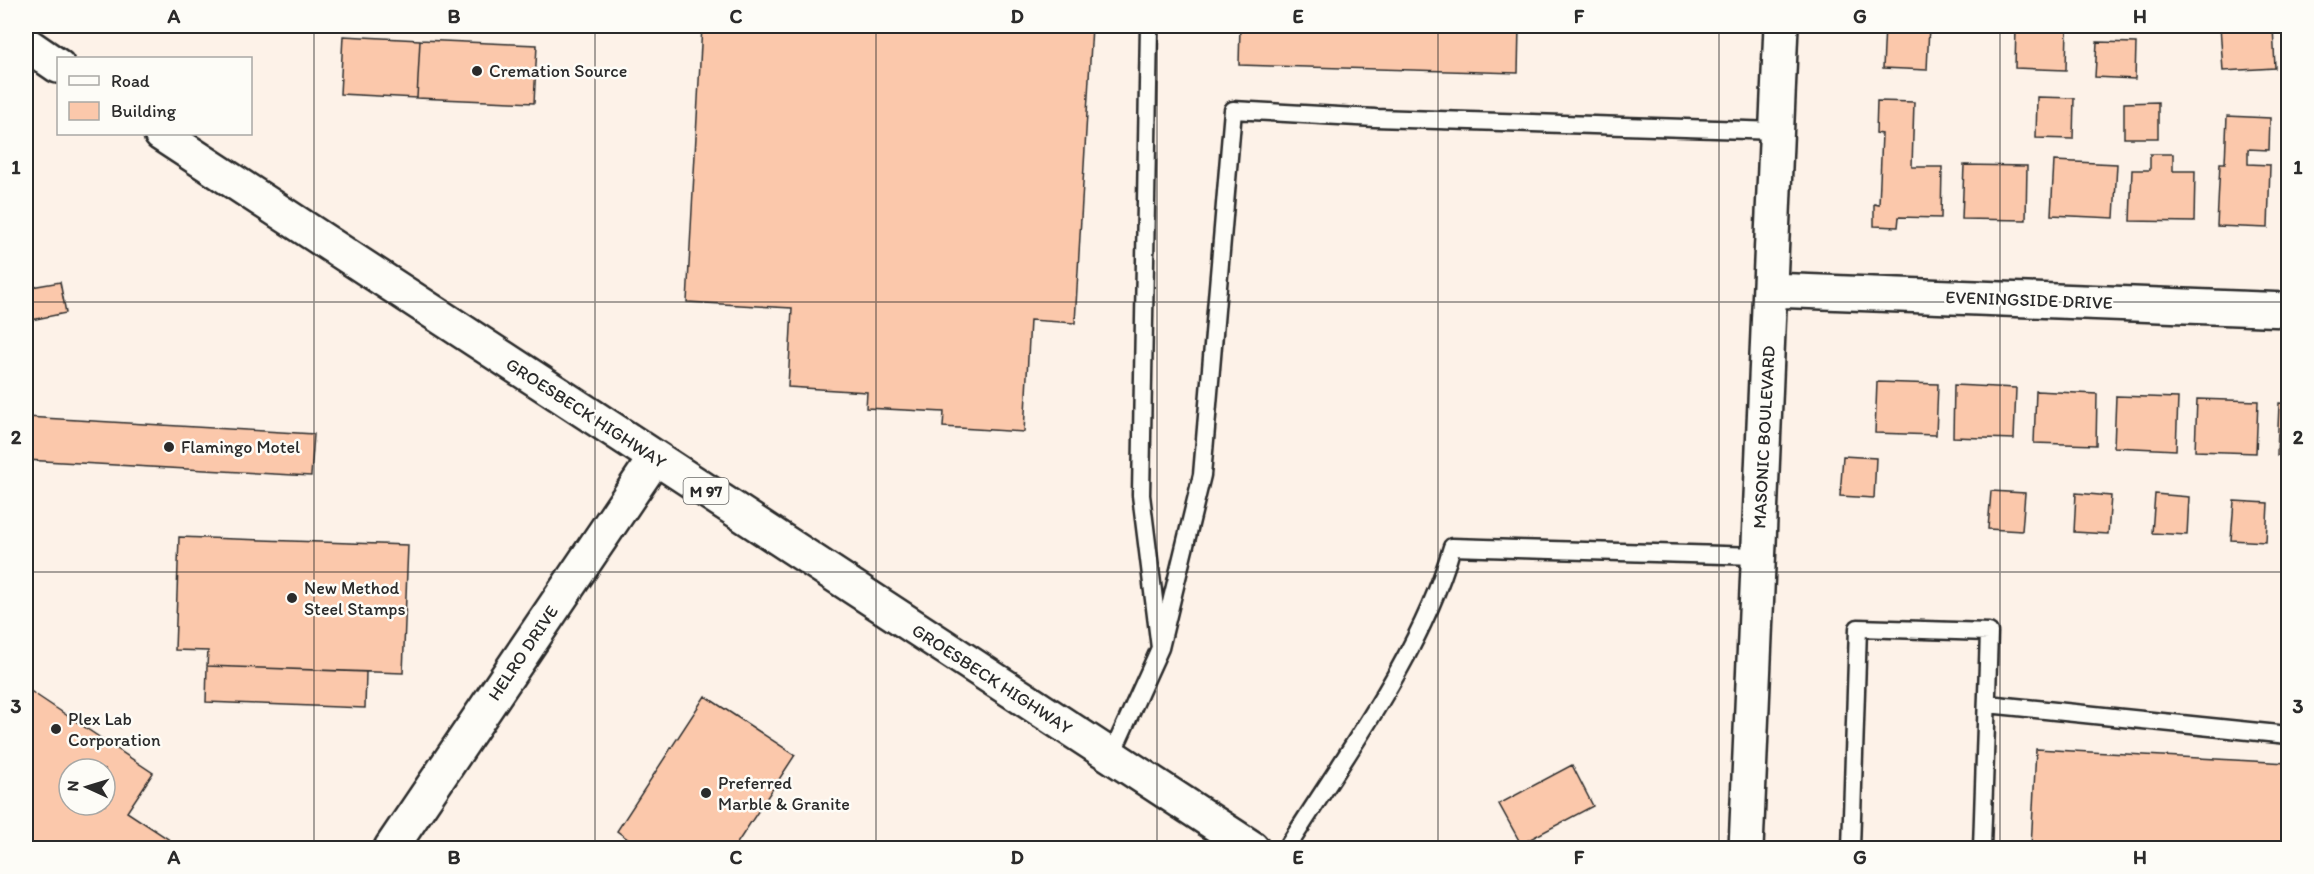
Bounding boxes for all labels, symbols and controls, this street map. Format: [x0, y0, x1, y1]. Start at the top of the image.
text: A [167, 4, 181, 28]
text: B [448, 4, 461, 28]
text: C [730, 4, 743, 28]
text: D [1010, 4, 1024, 28]
text: E [1292, 4, 1304, 28]
text: F [1574, 4, 1585, 28]
text: G [1853, 4, 1867, 28]
text: H [2133, 4, 2147, 28]
legend [57, 57, 252, 135]
place label: Cremation Source [489, 60, 627, 82]
marker: Cremation Source [470, 64, 484, 78]
text: Road [111, 70, 150, 92]
text: Building [111, 100, 177, 122]
text: 1 [11, 155, 21, 179]
text: 1 [2293, 155, 2303, 179]
street label: EVENINGSIDE DRIVE [1945, 286, 2113, 314]
street label: MASONIC BOULEVARD [1748, 345, 1780, 529]
street label: GROESBECK HIGHWAY [502, 353, 671, 473]
text: 2 [11, 425, 22, 449]
text: 2 [2293, 425, 2304, 449]
place label: Flamingo Motel [181, 436, 300, 458]
marker: Flamingo Motel [162, 440, 176, 454]
road number: M 97 [684, 478, 728, 504]
place label: New Method Steel Stamps [304, 577, 406, 620]
marker: New Method Steel Stamps [285, 591, 299, 605]
street label: HELRO DRIVE [483, 601, 563, 705]
street label: GROESBECK HIGHWAY [908, 619, 1077, 739]
text: 3 [11, 694, 22, 718]
text: 3 [2293, 694, 2304, 718]
place label: Plex Lab Corporation [68, 708, 161, 751]
marker: Plex Lab Corporation [49, 722, 63, 736]
north arrow [57, 757, 117, 817]
place label: Preferred Marble & Granite [718, 772, 850, 815]
text: N [63, 780, 82, 792]
marker: Preferred Marble & Granite [699, 786, 713, 800]
text: A [167, 845, 181, 869]
text: B [448, 845, 461, 869]
text: C [730, 845, 743, 869]
text: D [1010, 845, 1024, 869]
text: E [1292, 845, 1304, 869]
text: F [1574, 845, 1585, 869]
text: G [1853, 845, 1867, 869]
text: H [2133, 845, 2147, 869]

